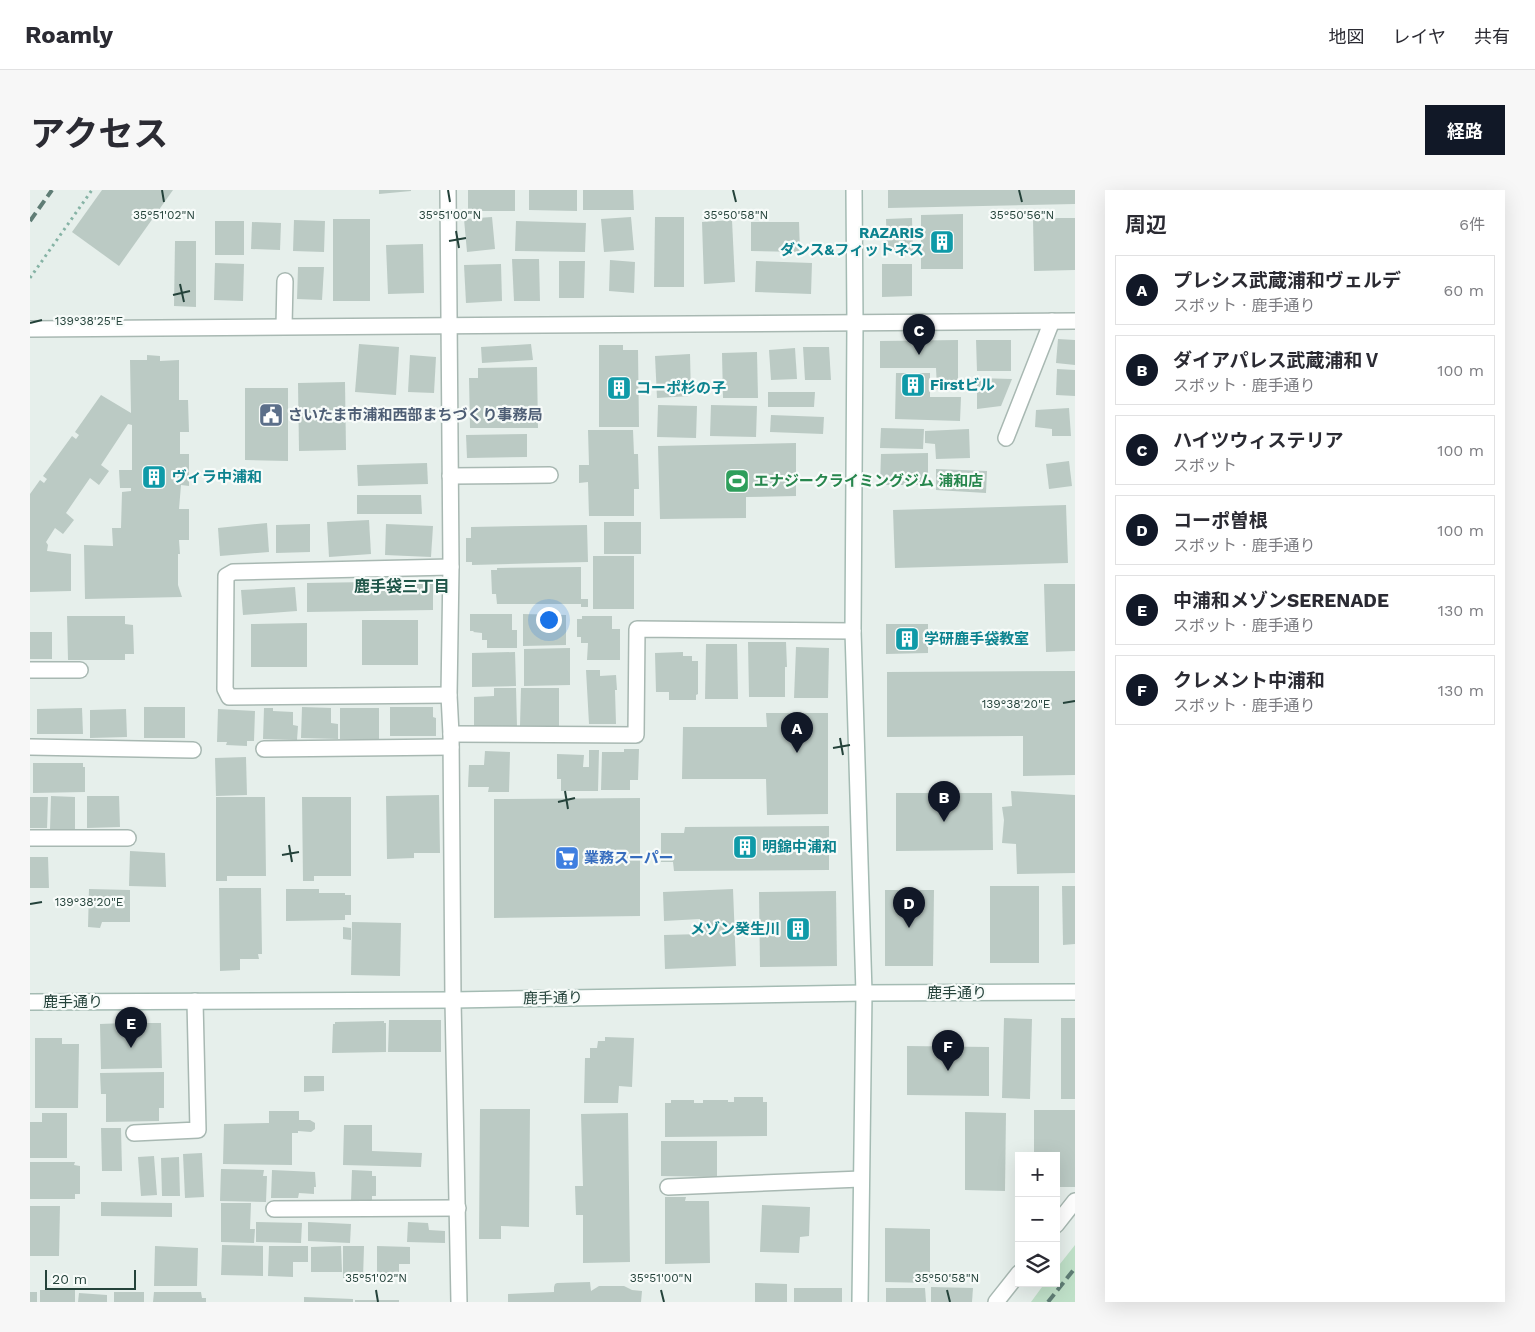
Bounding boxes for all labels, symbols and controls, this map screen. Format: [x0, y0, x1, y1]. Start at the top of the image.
text: Roamly [25, 21, 113, 49]
text: 地図 [1329, 26, 1365, 47]
text: レイヤ [1393, 26, 1446, 47]
text: 共有 [1474, 26, 1510, 47]
button: 経路 [1425, 105, 1505, 155]
text: アクセス [30, 113, 168, 155]
text: 35°51'02"N [133, 208, 195, 222]
text: 35°51'00"N [419, 208, 481, 222]
text: 35°50'58"N [704, 208, 768, 222]
text: 35°50'56"N [990, 208, 1054, 222]
text: 周辺 [1125, 212, 1167, 237]
text: 6件 [1459, 215, 1485, 234]
place label: RAZARIS ダンス&フィットネス [780, 224, 924, 259]
building icon: RAZARIS ダンス&フィットネス [929, 229, 955, 255]
text: プレシス武蔵浦和ヴェルデ [1173, 269, 1401, 292]
text: A [1137, 281, 1147, 300]
text: 60 m [1444, 281, 1484, 300]
text: スポット · 鹿手通り [1173, 296, 1316, 315]
text: 139°38'25"E [55, 314, 123, 328]
pin: C [903, 314, 935, 355]
text: ダイアパレス武蔵浦和Ⅴ [1173, 349, 1382, 372]
text: B [1137, 361, 1147, 380]
text: 100 m [1437, 361, 1484, 380]
building icon: Firstビル [900, 372, 926, 398]
building icon: コーポ杉の子 [606, 375, 632, 401]
place label: Firstビル [930, 376, 994, 394]
text: スポット · 鹿手通り [1173, 376, 1316, 395]
place label: コーポ杉の子 [636, 379, 726, 397]
public building icon: さいたま市浦和西部まちづくり事務局 [258, 402, 284, 428]
place label: さいたま市浦和西部まちづくり事務局 [288, 406, 543, 424]
text: ハイツウィステリア [1173, 429, 1344, 452]
text: C [1137, 441, 1147, 460]
text: 100 m [1437, 441, 1484, 460]
text: スポット [1173, 456, 1237, 475]
building icon: ヴィラ中浦和 [141, 464, 167, 490]
place label: ヴィラ中浦和 [172, 468, 262, 486]
sports icon: エナジークライミングジム 浦和店 [724, 468, 750, 494]
place label: エナジークライミングジム 浦和店 [754, 472, 983, 490]
text: コーポ曽根 [1173, 509, 1268, 532]
text: D [1136, 521, 1148, 540]
text: 100 m [1437, 521, 1484, 540]
text: スポット · 鹿手通り [1173, 536, 1316, 555]
district label: 鹿手袋三丁目 [354, 577, 450, 596]
text: 中浦和メゾンSERENADE [1173, 589, 1389, 612]
text: E [1137, 601, 1147, 620]
text: 130 m [1438, 601, 1484, 620]
your location [536, 607, 562, 633]
text: スポット · 鹿手通り [1173, 616, 1316, 635]
building icon: 学研鹿手袋教室 [894, 626, 920, 652]
place label: 学研鹿手袋教室 [924, 630, 1029, 648]
text: クレメント中浦和 [1173, 669, 1325, 692]
text: F [1137, 681, 1147, 700]
text: 130 m [1438, 681, 1484, 700]
text: スポット · 鹿手通り [1173, 696, 1316, 715]
text: 139°38'20"E [982, 697, 1051, 711]
pin: A [781, 712, 813, 753]
pin: B [928, 781, 960, 822]
building icon: 明錦中浦和 [732, 834, 758, 860]
place label: 明錦中浦和 [762, 838, 837, 856]
supermarket icon: 業務スーパー [554, 845, 580, 871]
place label: 業務スーパー [584, 849, 674, 867]
pin: D [893, 887, 925, 928]
text: 139°38'20"E [55, 895, 124, 909]
building icon: メゾン癸生川 [785, 916, 811, 942]
place label: メゾン癸生川 [690, 920, 780, 938]
street label: 鹿手通り [927, 984, 987, 1002]
street label: 鹿手通り [523, 988, 583, 1008]
street label: 鹿手通り [43, 993, 103, 1011]
pin: E [115, 1007, 147, 1048]
pin: F [932, 1030, 964, 1071]
map controls [1015, 1152, 1060, 1287]
button: + [1015, 1152, 1060, 1197]
button: − [1015, 1197, 1060, 1242]
button: layers [1015, 1242, 1060, 1287]
scale bar [45, 1267, 136, 1290]
text: 20 m [52, 1271, 87, 1287]
text: 35°51'02"N [345, 1271, 407, 1285]
text: 35°51'00"N [630, 1271, 692, 1285]
text: 35°50'58"N [915, 1271, 979, 1285]

